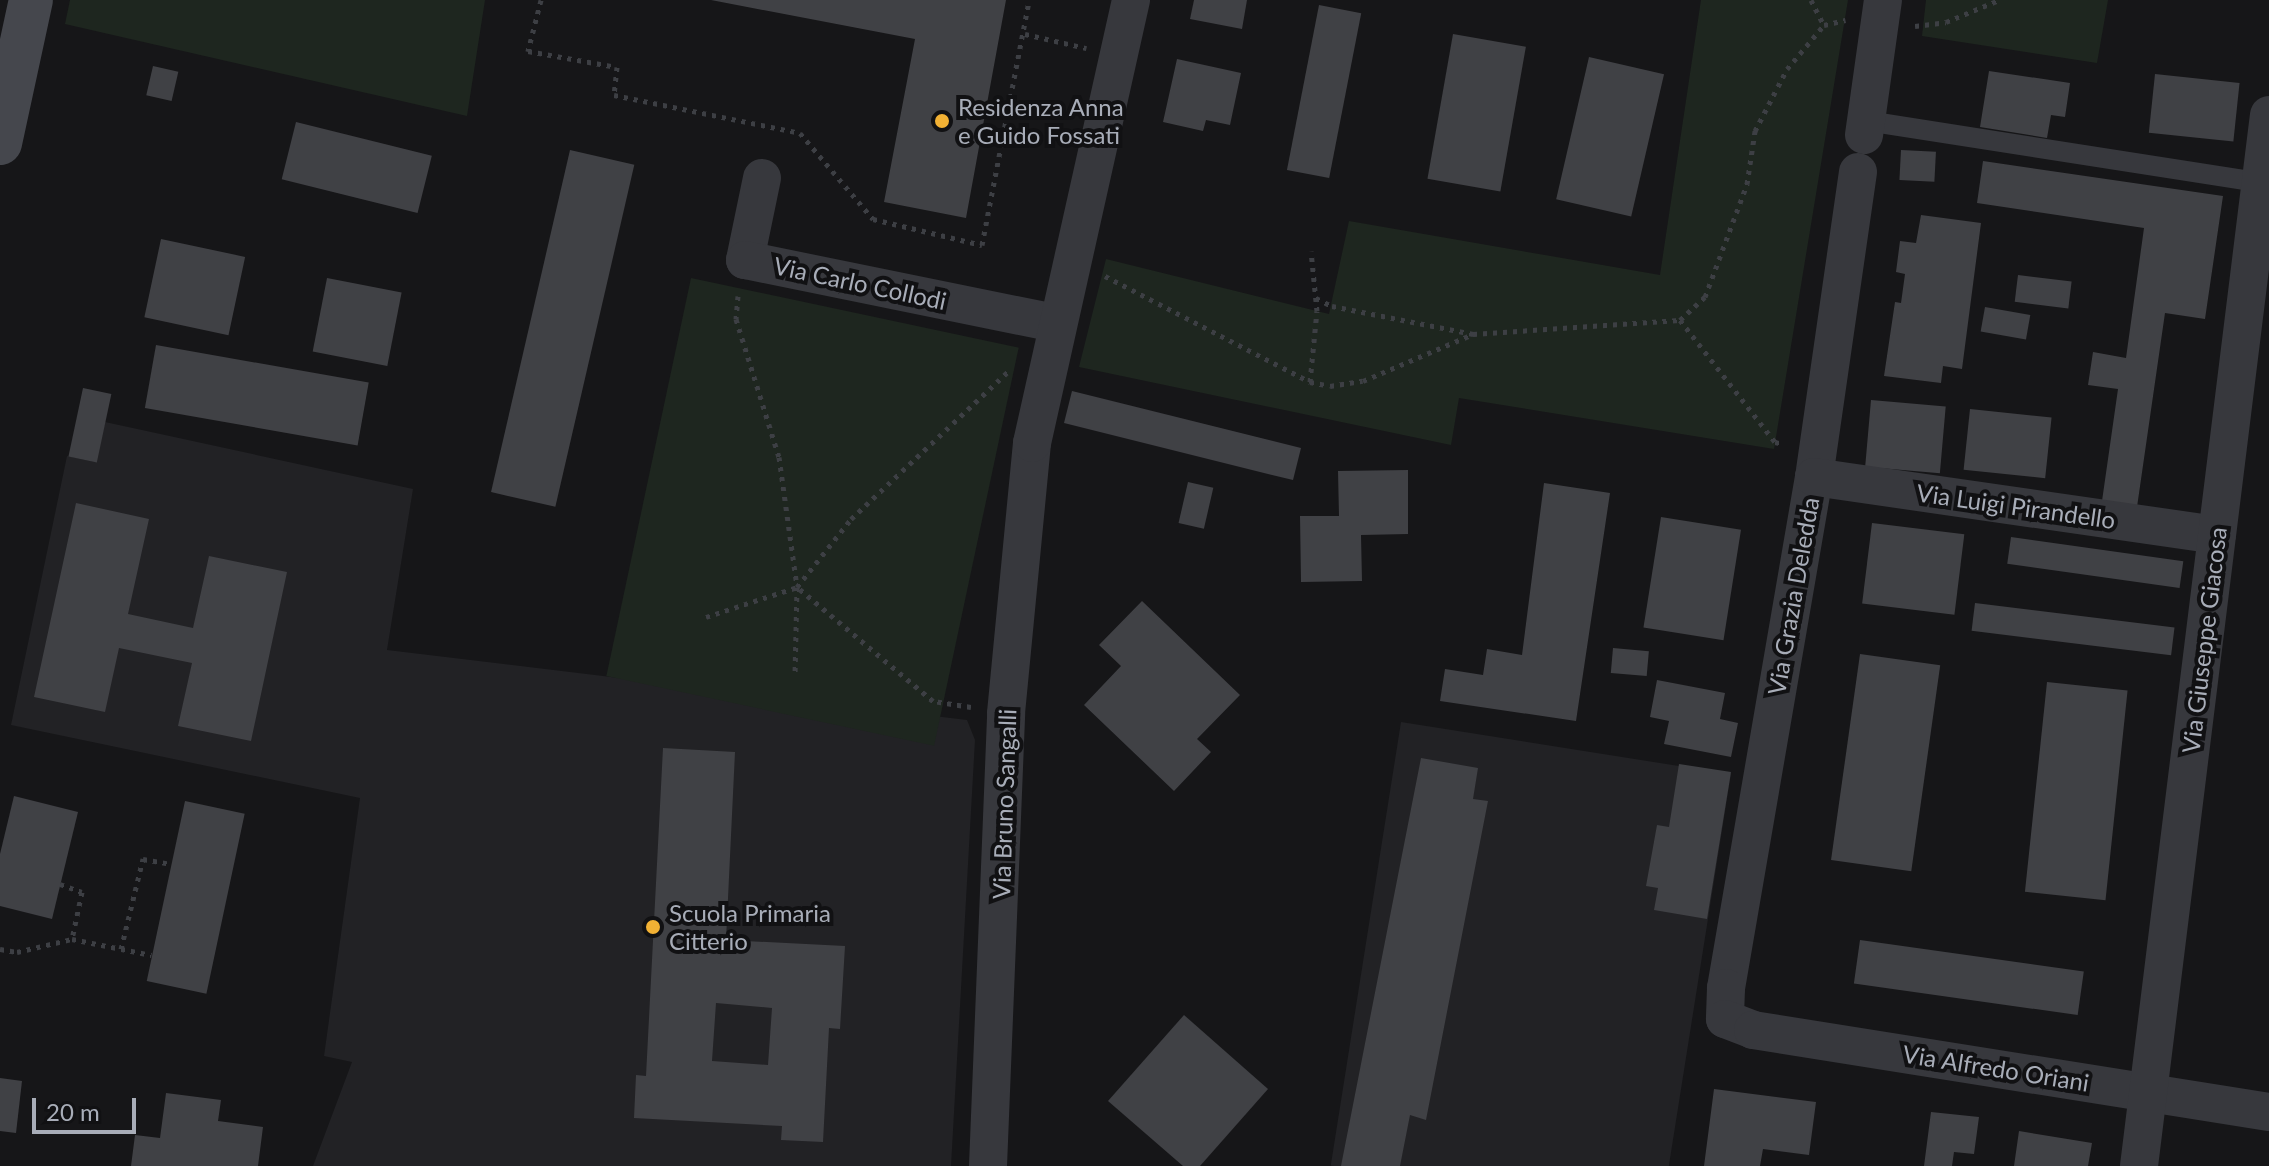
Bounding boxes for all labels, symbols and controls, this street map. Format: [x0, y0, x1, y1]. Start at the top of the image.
place label: Residenza Anna e Guido Fossati [958, 93, 1124, 149]
marker: Residenza Anna e Guido Fossati [933, 112, 951, 130]
street label: Via Carlo Collodi [771, 251, 949, 315]
street label: Via Luigi Pirandello [1915, 478, 2117, 534]
street label: Via Grazia Deledda [1761, 495, 1825, 697]
street label: Via Giuseppe Giacosa [2176, 525, 2232, 755]
street label: Via Bruno Sangalli [986, 708, 1022, 900]
place label: Scuola Primaria Citterio [669, 899, 831, 955]
marker: Scuola Primaria Citterio [644, 918, 662, 936]
street label: Via Alfredo Oriani [1900, 1039, 2092, 1097]
scale bar [36, 1082, 140, 1132]
text: 20 m [46, 1097, 100, 1126]

